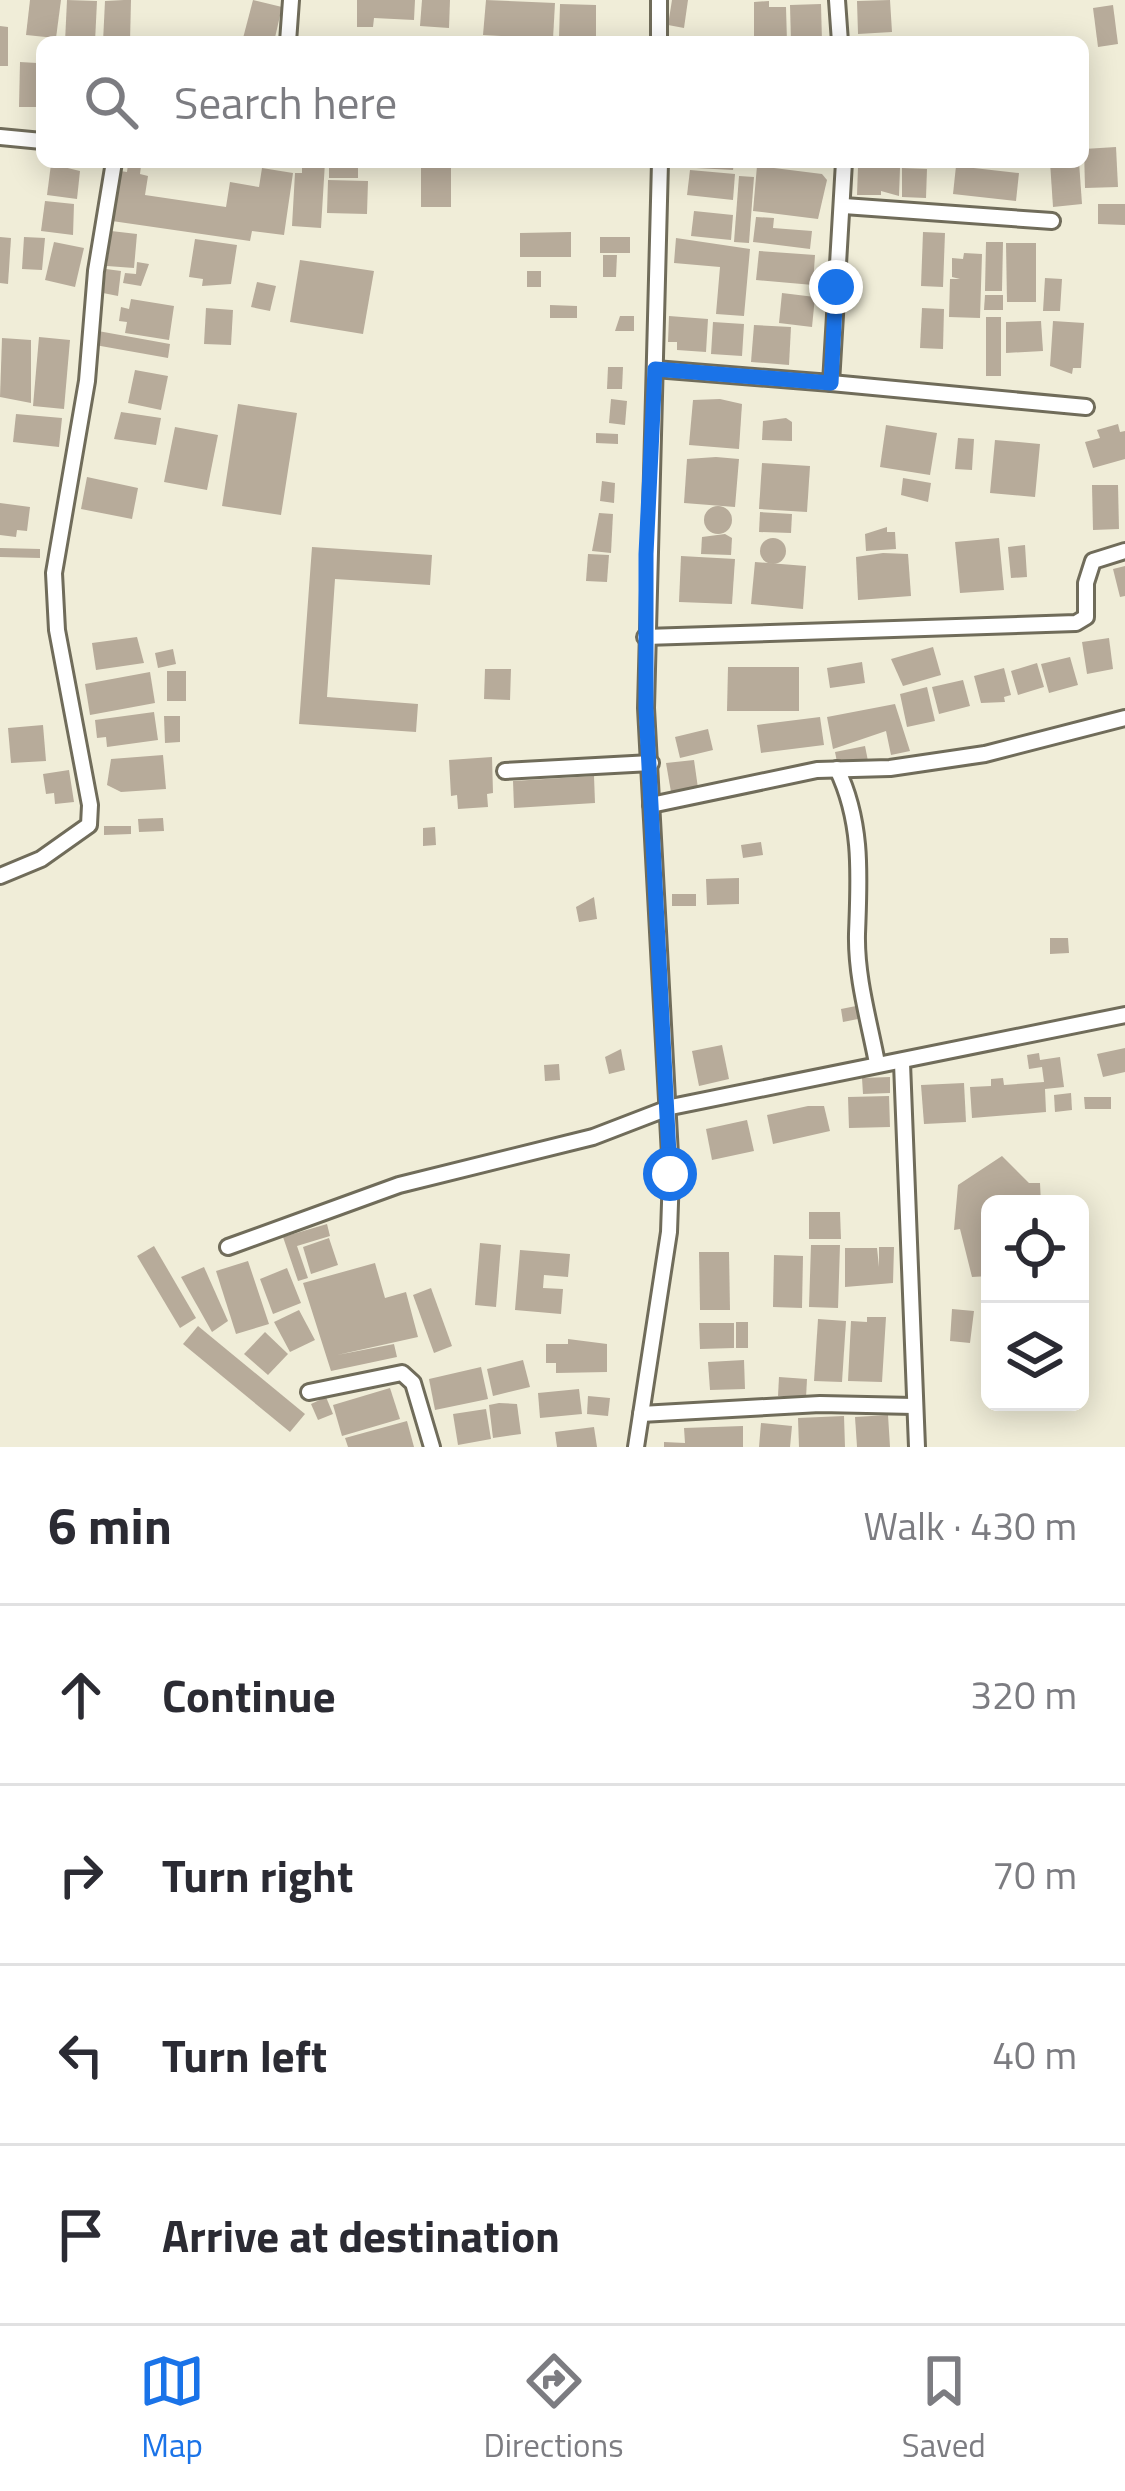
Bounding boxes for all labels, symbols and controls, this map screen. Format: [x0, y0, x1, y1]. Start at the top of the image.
search box [36, 36, 1089, 168]
text: Search here [174, 68, 397, 136]
icon: search [78, 69, 144, 135]
route end [809, 260, 863, 314]
route start [643, 1147, 697, 1201]
map controls [981, 1195, 1089, 1411]
button: locate [981, 1195, 1089, 1303]
button: layers [981, 1303, 1089, 1411]
text: 6 min [48, 1486, 172, 1564]
text: Walk · 430 m [863, 1496, 1077, 1555]
text: Continue [162, 1661, 336, 1729]
icon: ahead [48, 1662, 114, 1728]
text: 320 m [970, 1665, 1077, 1724]
text: Turn right [162, 1841, 353, 1909]
icon: right [48, 1842, 114, 1908]
text: 70 m [992, 1845, 1077, 1904]
text: Turn left [162, 2021, 327, 2089]
icon: left [48, 2022, 114, 2088]
text: 40 m [992, 2025, 1077, 2084]
text: Arrive at destination [162, 2201, 560, 2269]
icon: arrive [48, 2202, 114, 2268]
tab: Map [139, 2348, 205, 2470]
tab: Directions [484, 2348, 623, 2470]
tab: Saved [902, 2348, 986, 2470]

